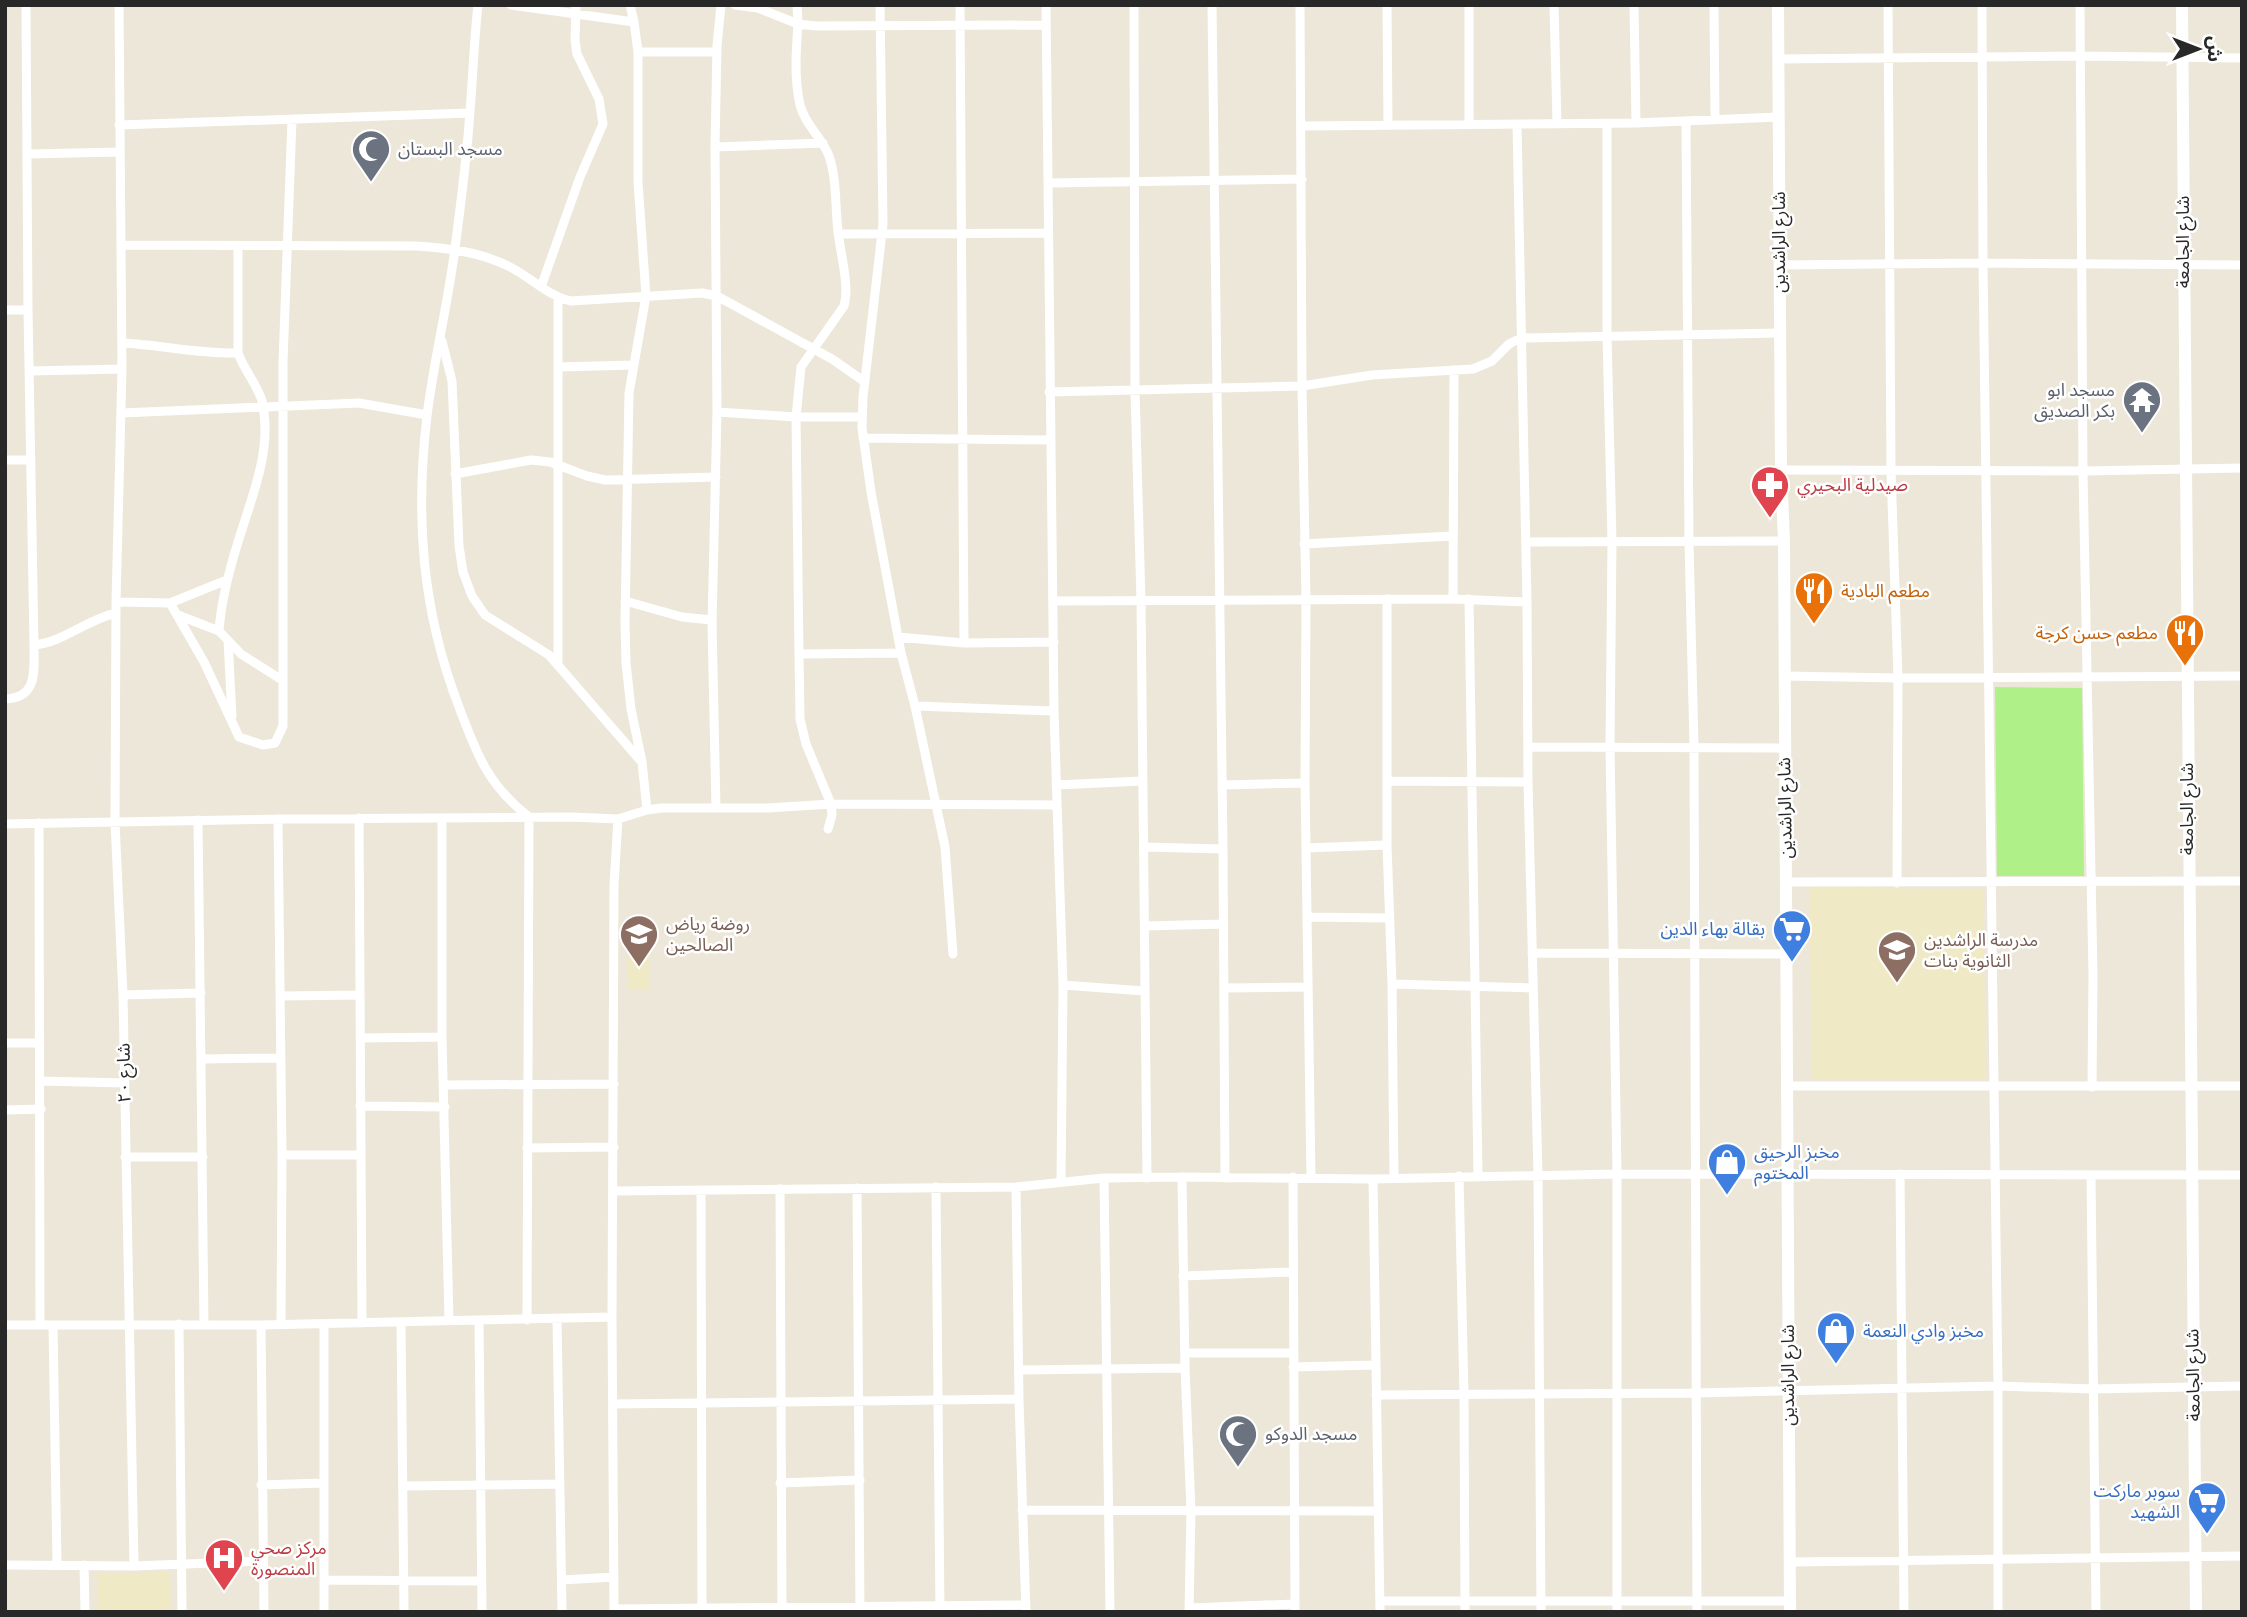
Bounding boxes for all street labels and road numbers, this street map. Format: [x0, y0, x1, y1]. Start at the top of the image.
street label: شارع الراشدين [1769, 191, 1793, 293]
street label: شارع الجامعة [2173, 196, 2197, 288]
street label: شارع الراشدين [1774, 757, 1800, 859]
street label: شارع الجامعة [2177, 763, 2201, 855]
street label: شارع ٢٠ [113, 1043, 139, 1103]
street label: شارع الراشدين [1778, 1324, 1802, 1426]
street label: شارع الجامعة [2182, 1328, 2208, 1421]

